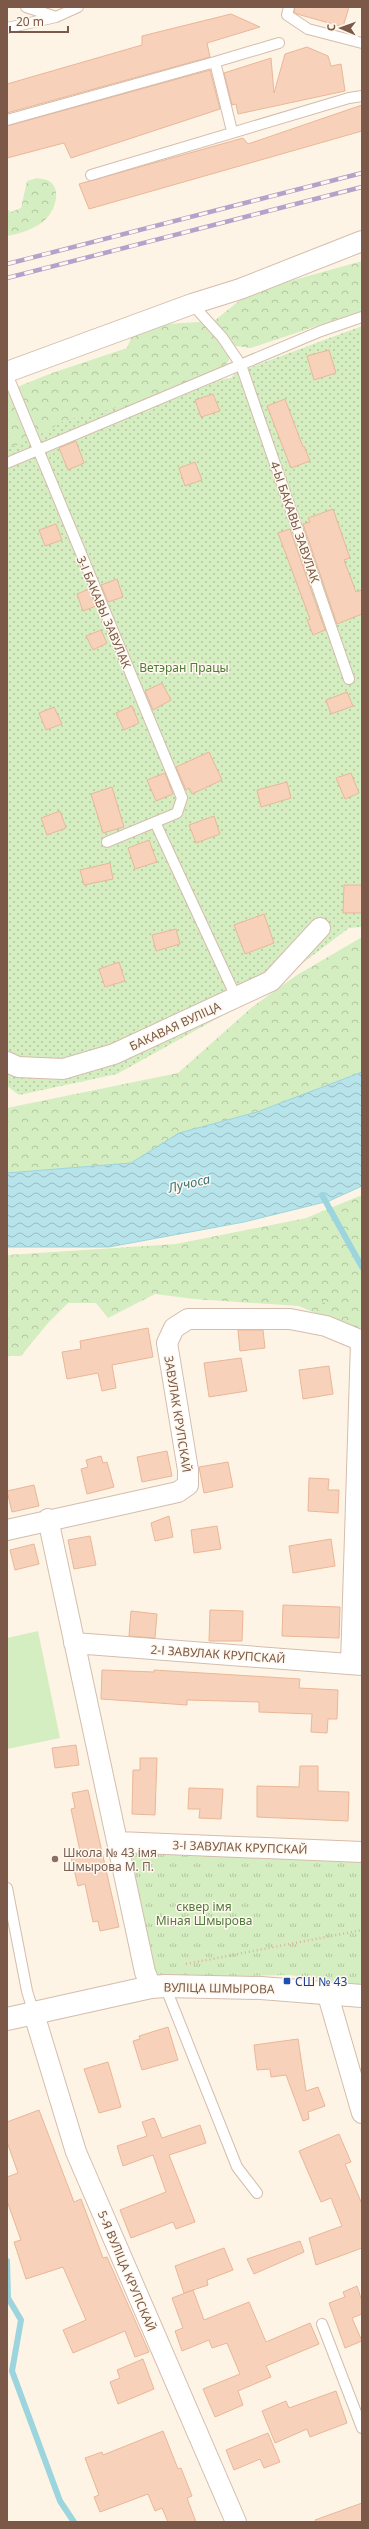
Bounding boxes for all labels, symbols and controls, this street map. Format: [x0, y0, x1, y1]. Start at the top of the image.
scale bar [10, 8, 68, 34]
north arrow [321, 8, 361, 48]
text: 20 m [16, 13, 44, 30]
text: С [323, 24, 338, 31]
street label: 4-Ы БАКАВЫ ЗАВУЛАК [266, 459, 324, 586]
street label: 3-І БАКАВЫ ЗАВУЛАК [73, 553, 136, 671]
park label: Ветэран Працы [139, 659, 229, 676]
street label: БАКАВАЯ ВУЛІЦА [127, 997, 224, 1055]
water label: Лучоса [165, 1169, 212, 1197]
street label: ЗАВУЛАК КРУПСКАЙ [160, 1354, 196, 1474]
street label: 2-І ЗАВУЛАК КРУПСКАЙ [150, 1641, 286, 1667]
street label: 3-І ЗАВУЛАК КРУПСКАЙ [172, 1836, 308, 1858]
place label: Школа № 43 імя Шмырова М. П. [63, 1844, 157, 1875]
marker: Школа № 43 імя Шмырова М. П. [50, 1854, 60, 1864]
park label: сквер імя Міная Шмырова [156, 1898, 252, 1929]
place label: СШ № 43 [295, 1973, 347, 1990]
marker: СШ № 43 [282, 1976, 292, 1986]
street label: ВУЛІЦА ШМЫРОВА [163, 1979, 275, 1997]
street label: 5-Я ВУЛІЦА КРУПСКАЙ [94, 2208, 160, 2334]

